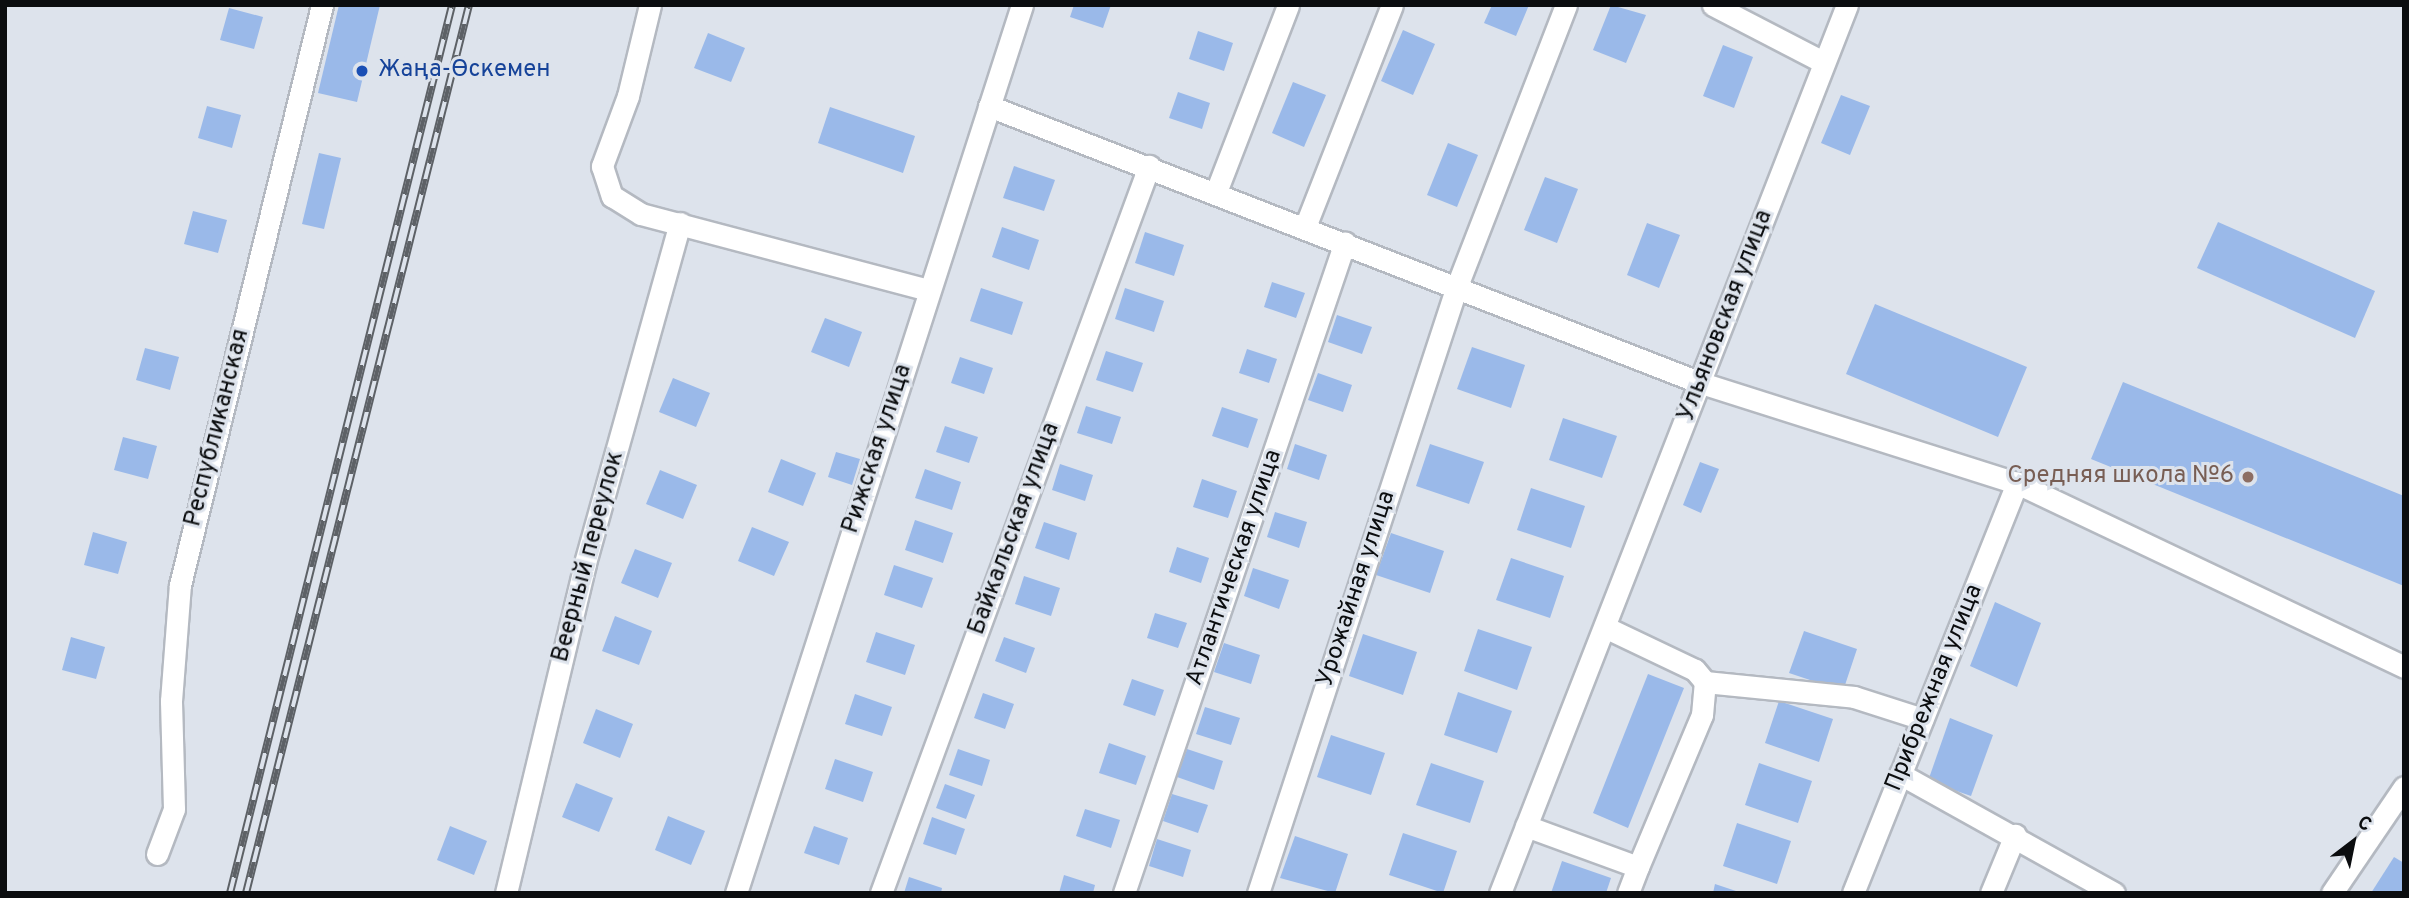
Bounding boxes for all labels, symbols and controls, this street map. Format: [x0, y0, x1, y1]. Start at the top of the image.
place label: Жаңа-Өскемен [378, 57, 551, 85]
marker: Жаңа-Өскемен [352, 61, 372, 81]
street label: Ульяновская улица [1672, 206, 1780, 426]
street label: Республиканская [180, 326, 256, 530]
street label: Рижская улица [837, 361, 919, 537]
street label: Байкальская улица [963, 419, 1067, 639]
street label: Атлантическая улица [1181, 446, 1289, 690]
street label: Веерный переулок [547, 448, 631, 666]
place label: Средняя школа №6 [2007, 463, 2234, 491]
marker: Средняя школа №6 [2240, 469, 2256, 485]
street label: Урожайная улица [1312, 487, 1402, 691]
street label: Прибрежная улица [1880, 580, 1990, 796]
north arrow [2318, 807, 2388, 877]
text: С [2353, 811, 2376, 838]

